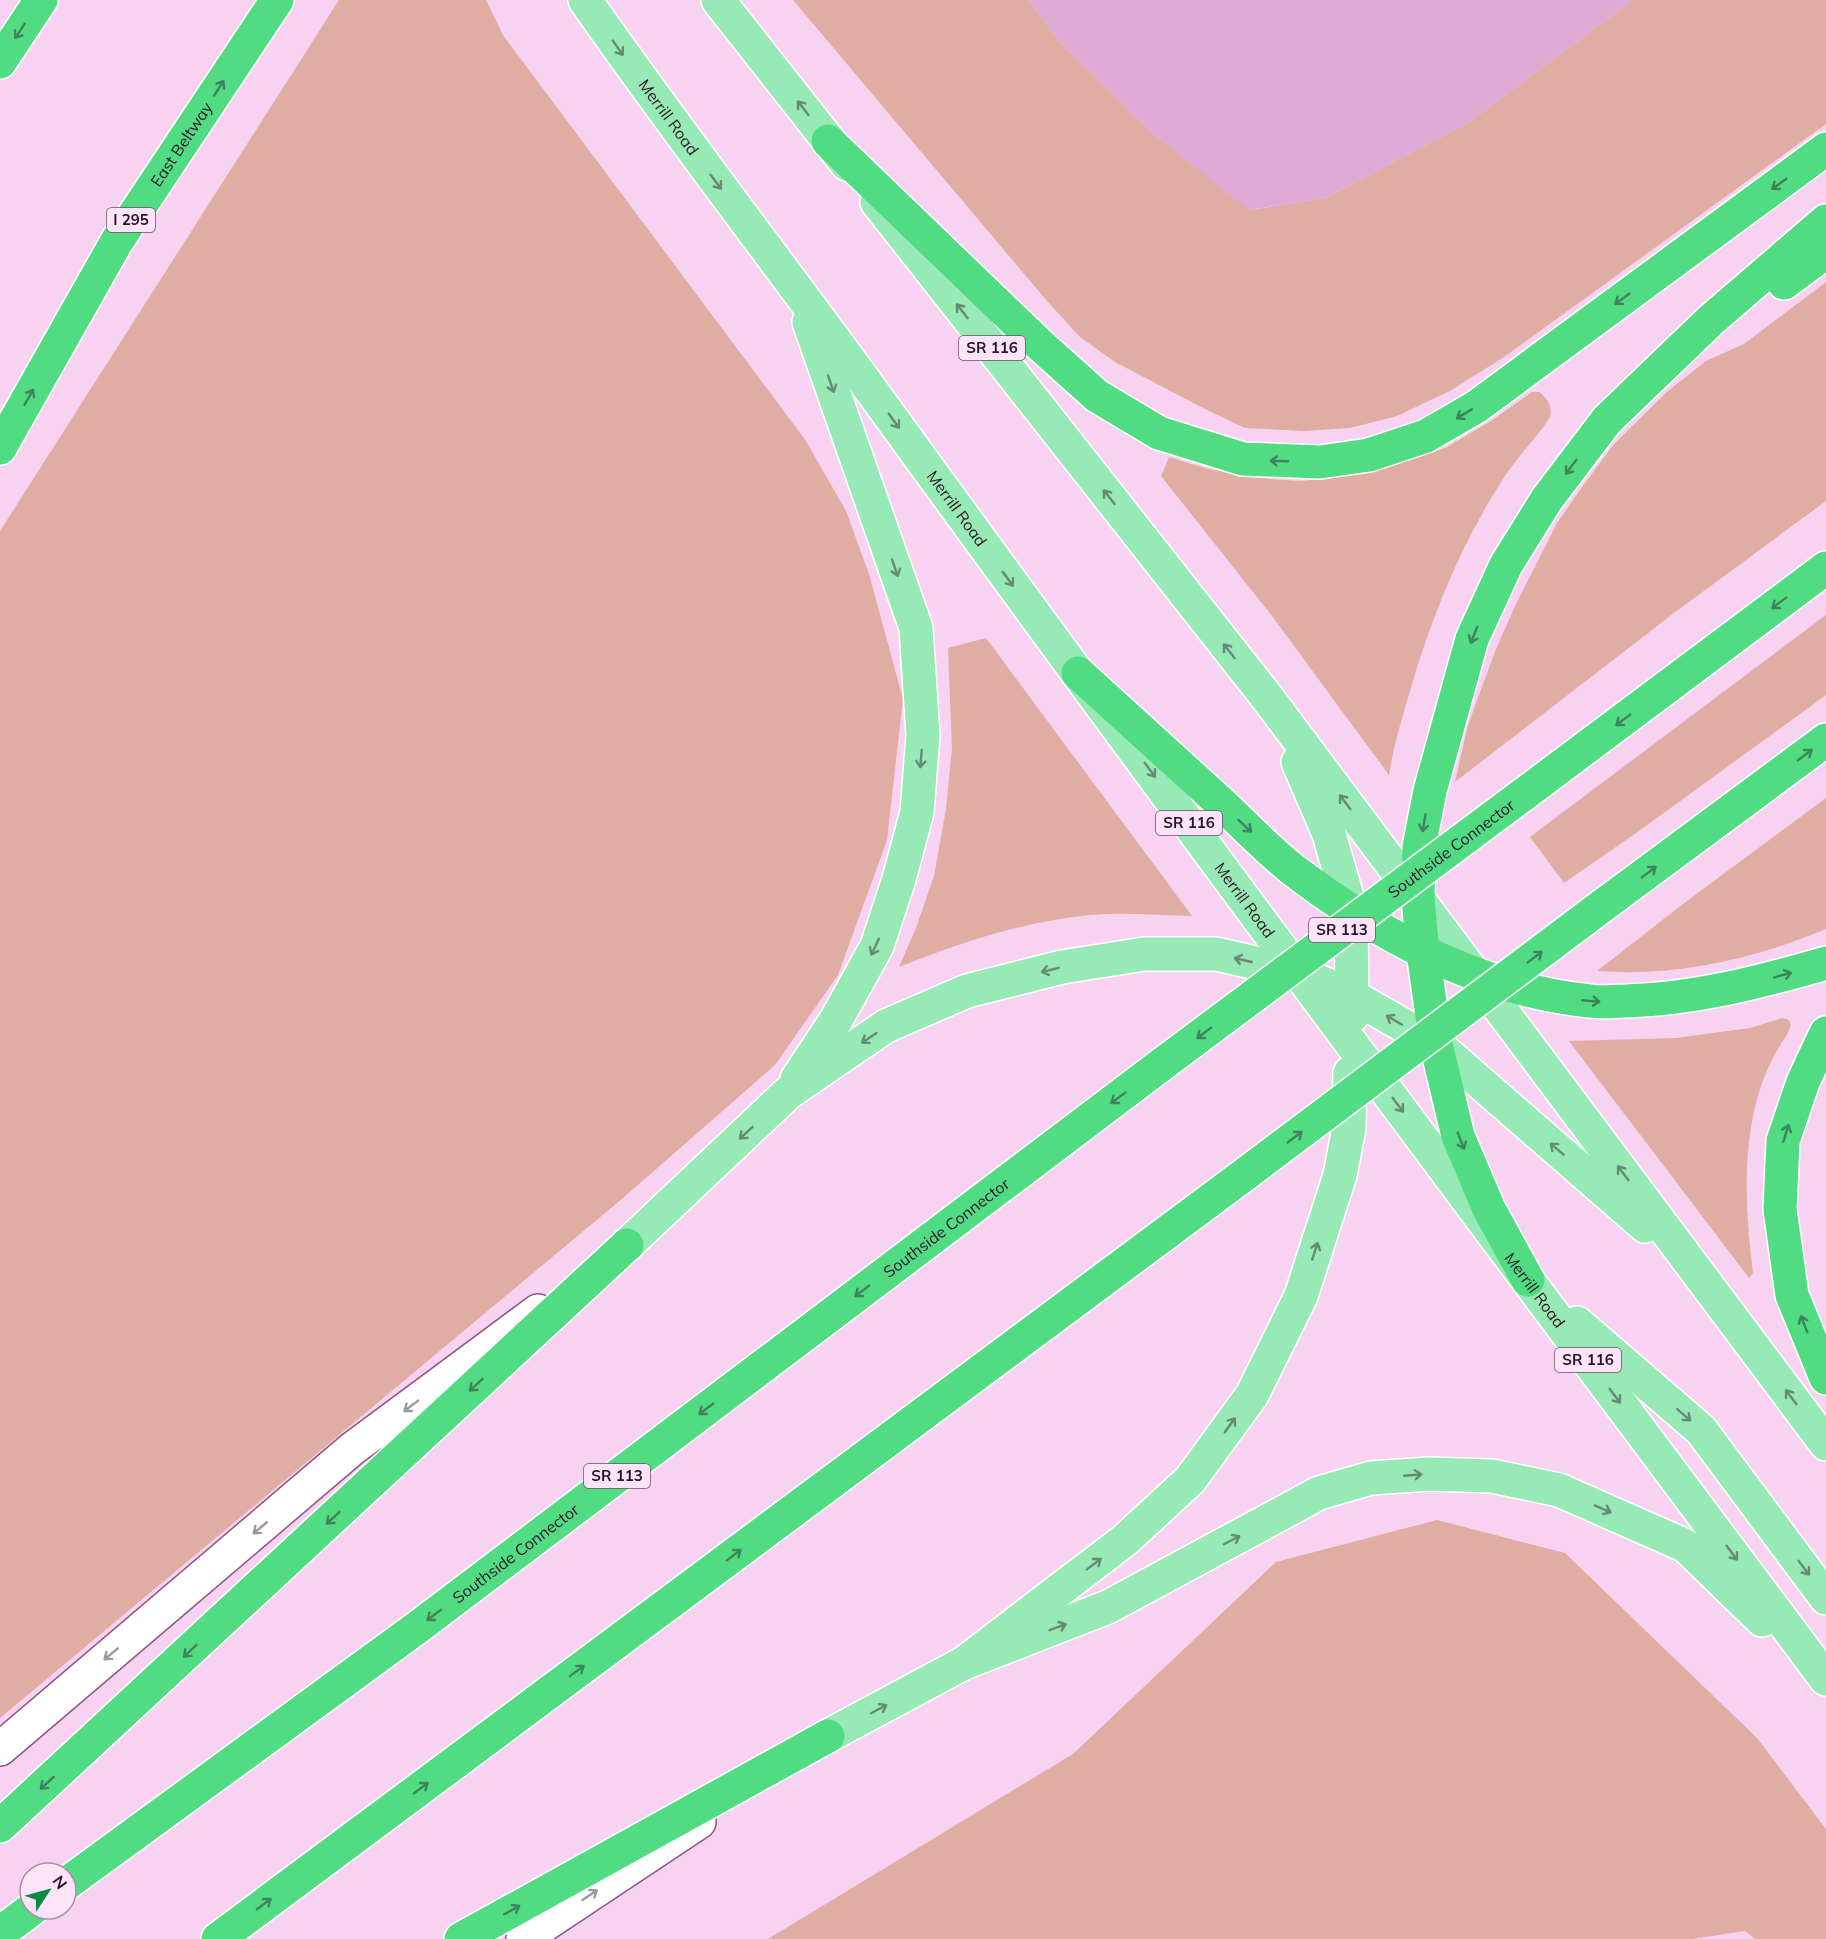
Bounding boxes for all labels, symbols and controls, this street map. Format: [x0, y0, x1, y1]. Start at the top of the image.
one-way arrow [14, 22, 26, 39]
one-way arrow [612, 39, 624, 56]
street label: Merrill Road [635, 75, 703, 159]
one-way arrow [213, 80, 225, 97]
street label: East Beltway [146, 98, 217, 190]
one-way arrow [796, 100, 809, 116]
one-way arrow [710, 173, 723, 189]
one-way arrow [1771, 178, 1787, 190]
road number: I 295 [107, 208, 155, 232]
one-way arrow [1614, 293, 1630, 306]
one-way arrow [956, 303, 969, 319]
road number: SR 116 [959, 336, 1025, 360]
one-way arrow [826, 374, 837, 393]
one-way arrow [23, 389, 35, 406]
one-way arrow [1456, 408, 1473, 420]
one-way arrow [887, 413, 900, 429]
one-way arrow [1269, 455, 1289, 466]
one-way arrow [1565, 458, 1577, 474]
street label: Merrill Road [923, 467, 991, 550]
one-way arrow [1102, 490, 1115, 506]
one-way arrow [890, 558, 901, 577]
one-way arrow [1002, 571, 1014, 587]
one-way arrow [1772, 597, 1788, 610]
one-way arrow [1468, 625, 1479, 644]
one-way arrow [1223, 643, 1236, 659]
one-way arrow [1616, 714, 1632, 726]
one-way arrow [915, 749, 926, 769]
one-way arrow [1797, 749, 1813, 762]
one-way arrow [1144, 762, 1157, 778]
one-way arrow [1338, 794, 1351, 810]
street label: Southside Connector [1384, 795, 1519, 902]
road number: SR 116 [1156, 811, 1222, 835]
one-way arrow [1418, 813, 1429, 833]
one-way arrow [1237, 819, 1252, 833]
street label: Merrill Road [1210, 858, 1279, 942]
one-way arrow [1640, 865, 1656, 878]
road number: SR 113 [1309, 918, 1375, 942]
one-way arrow [869, 938, 881, 956]
one-way arrow [1526, 950, 1542, 963]
one-way arrow [1234, 954, 1253, 965]
one-way arrow [1041, 965, 1060, 977]
one-way arrow [1773, 969, 1792, 980]
one-way arrow [1580, 995, 1600, 1006]
one-way arrow [1386, 1013, 1403, 1025]
one-way arrow [1196, 1026, 1212, 1039]
one-way arrow [861, 1032, 877, 1044]
one-way arrow [1110, 1091, 1126, 1104]
one-way arrow [1392, 1097, 1405, 1113]
one-way arrow [1781, 1124, 1792, 1143]
one-way arrow [738, 1126, 753, 1140]
one-way arrow [1286, 1130, 1302, 1143]
one-way arrow [1456, 1131, 1467, 1150]
one-way arrow [1550, 1142, 1565, 1156]
one-way arrow [1617, 1166, 1629, 1182]
street label: Southside Connector [879, 1173, 1013, 1282]
one-way arrow [1311, 1242, 1322, 1261]
street label: Merrill Road [1500, 1248, 1570, 1332]
one-way arrow [854, 1285, 870, 1298]
one-way arrow [1798, 1316, 1809, 1334]
road number: SR 116 [1555, 1348, 1621, 1372]
one-way arrow [469, 1378, 484, 1392]
one-way arrow [1609, 1388, 1621, 1404]
one-way arrow [1785, 1389, 1798, 1405]
one-way arrow [404, 1399, 420, 1412]
one-way arrow [699, 1403, 715, 1415]
one-way arrow [1676, 1408, 1691, 1422]
one-way arrow [1224, 1418, 1236, 1434]
road number: SR 113 [584, 1464, 650, 1488]
one-way arrow [1403, 1469, 1423, 1480]
street label: Southside Connector [448, 1499, 583, 1607]
one-way arrow [1593, 1504, 1611, 1515]
one-way arrow [326, 1511, 341, 1525]
one-way arrow [253, 1521, 268, 1535]
one-way arrow [1223, 1534, 1241, 1545]
one-way arrow [1725, 1544, 1738, 1560]
one-way arrow [725, 1548, 741, 1561]
one-way arrow [1086, 1557, 1102, 1570]
one-way arrow [1797, 1560, 1810, 1576]
one-way arrow [426, 1609, 442, 1622]
one-way arrow [1048, 1620, 1067, 1631]
one-way arrow [183, 1643, 198, 1658]
one-way arrow [103, 1648, 119, 1661]
one-way arrow [569, 1665, 585, 1677]
one-way arrow [870, 1703, 887, 1715]
one-way arrow [40, 1776, 55, 1790]
one-way arrow [412, 1781, 428, 1794]
north arrow [18, 1861, 78, 1921]
text: N [48, 1871, 72, 1893]
one-way arrow [581, 1889, 597, 1901]
one-way arrow [256, 1898, 272, 1910]
one-way arrow [503, 1904, 520, 1916]

